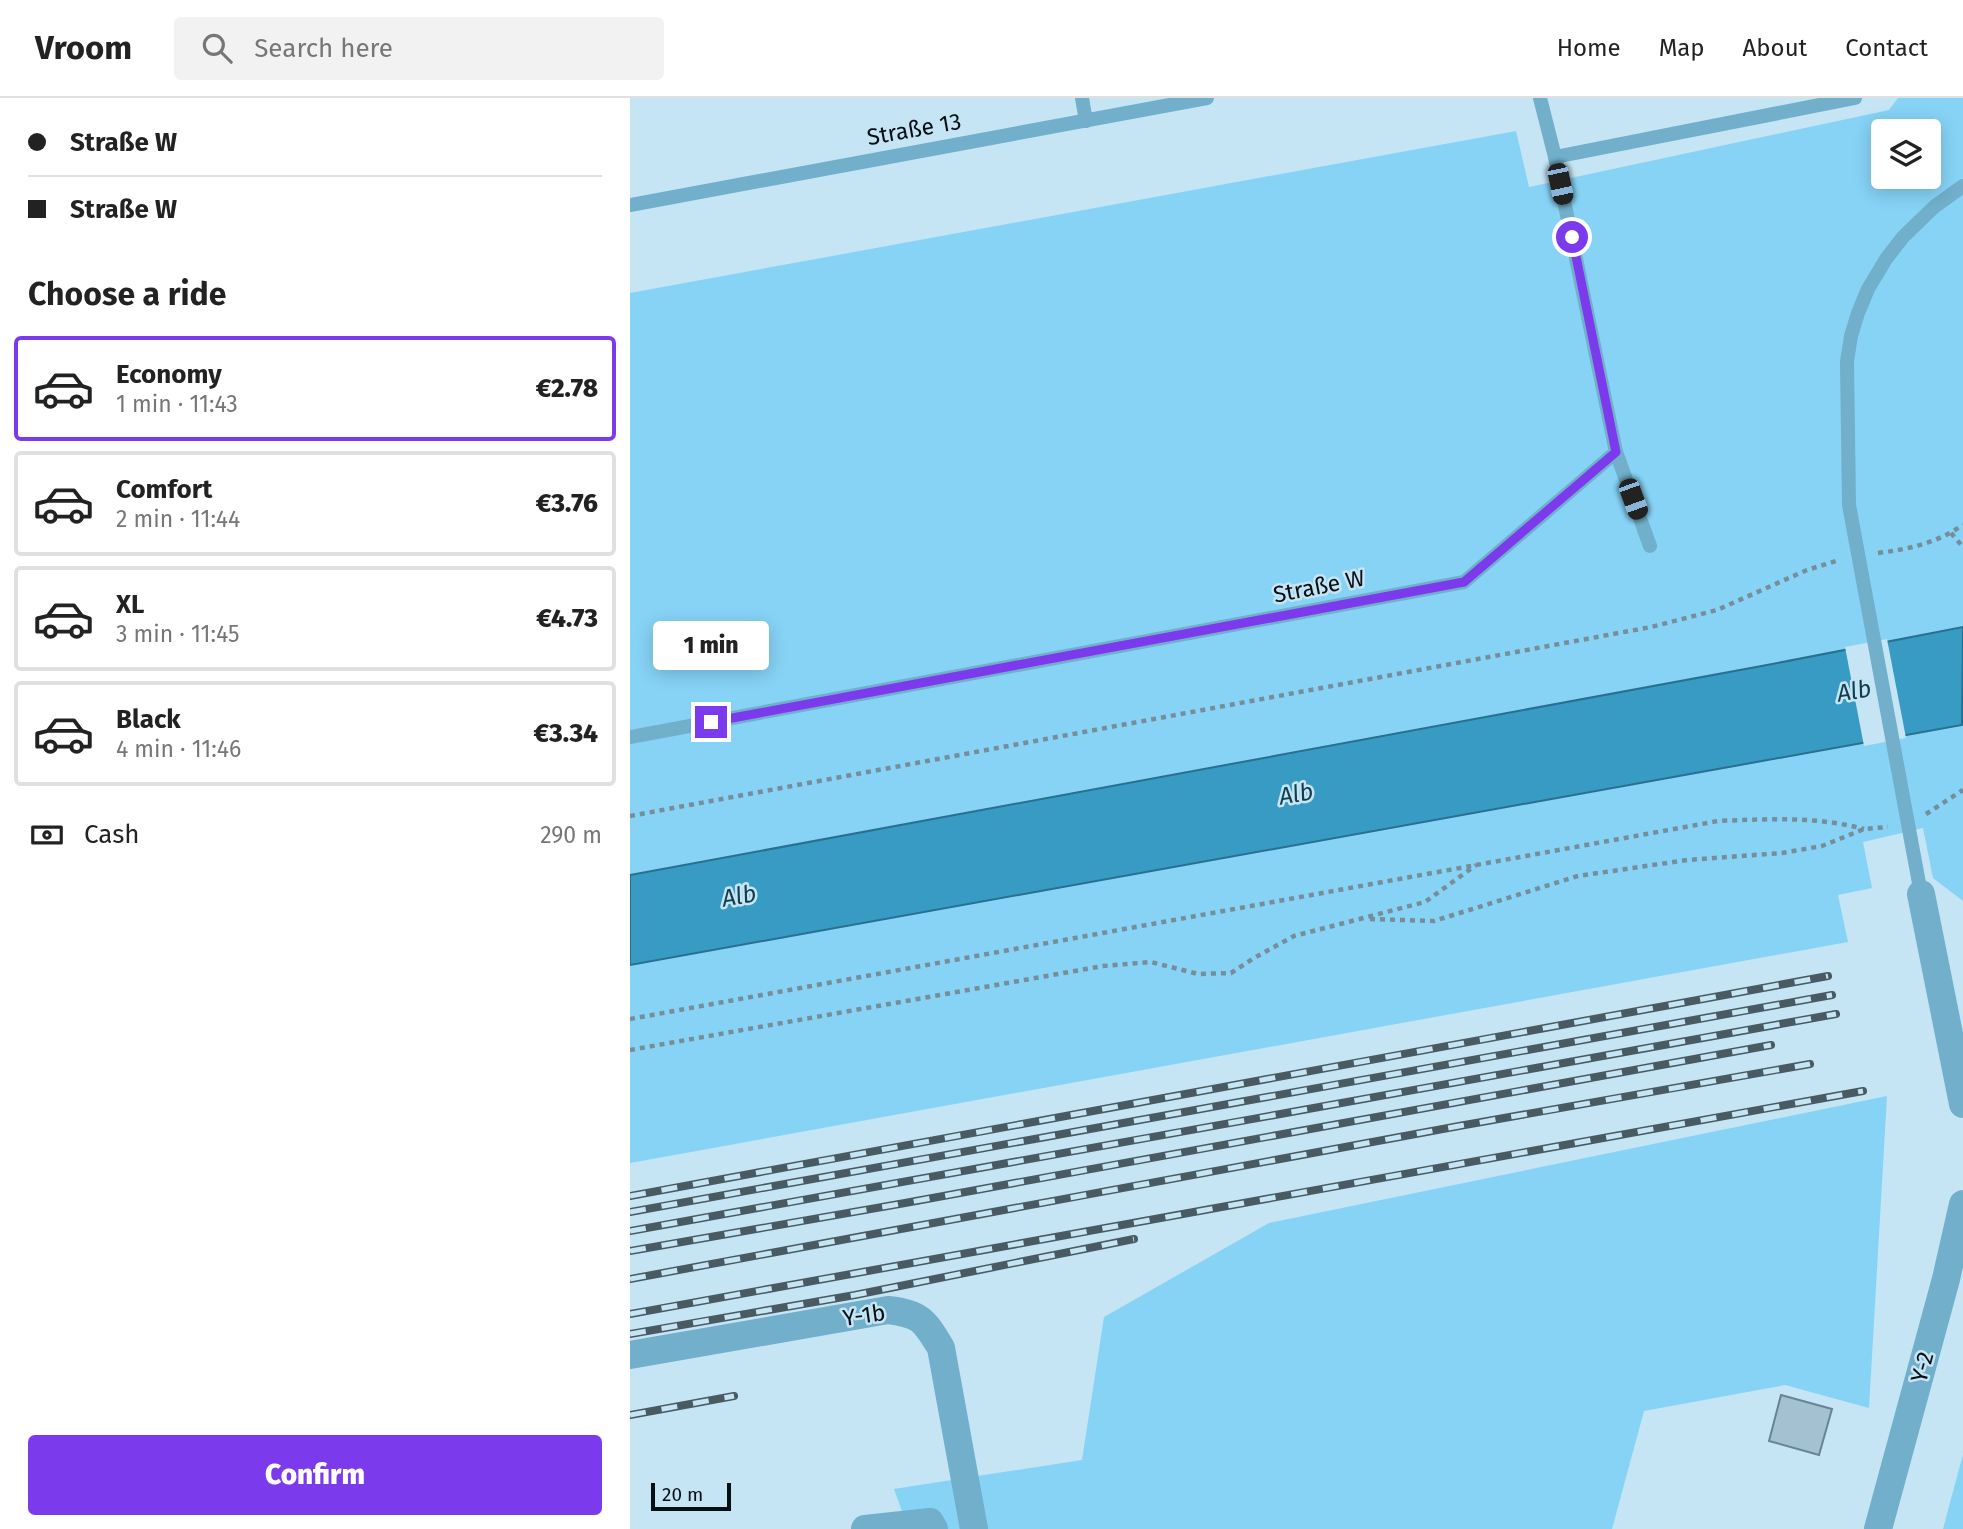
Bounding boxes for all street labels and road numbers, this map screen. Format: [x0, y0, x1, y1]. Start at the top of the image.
street label: Straße 13 [865, 107, 963, 151]
street label: Straße W [1271, 563, 1367, 609]
street label: Y-1b [841, 1298, 887, 1332]
street label: Y-2 [1905, 1349, 1939, 1385]

